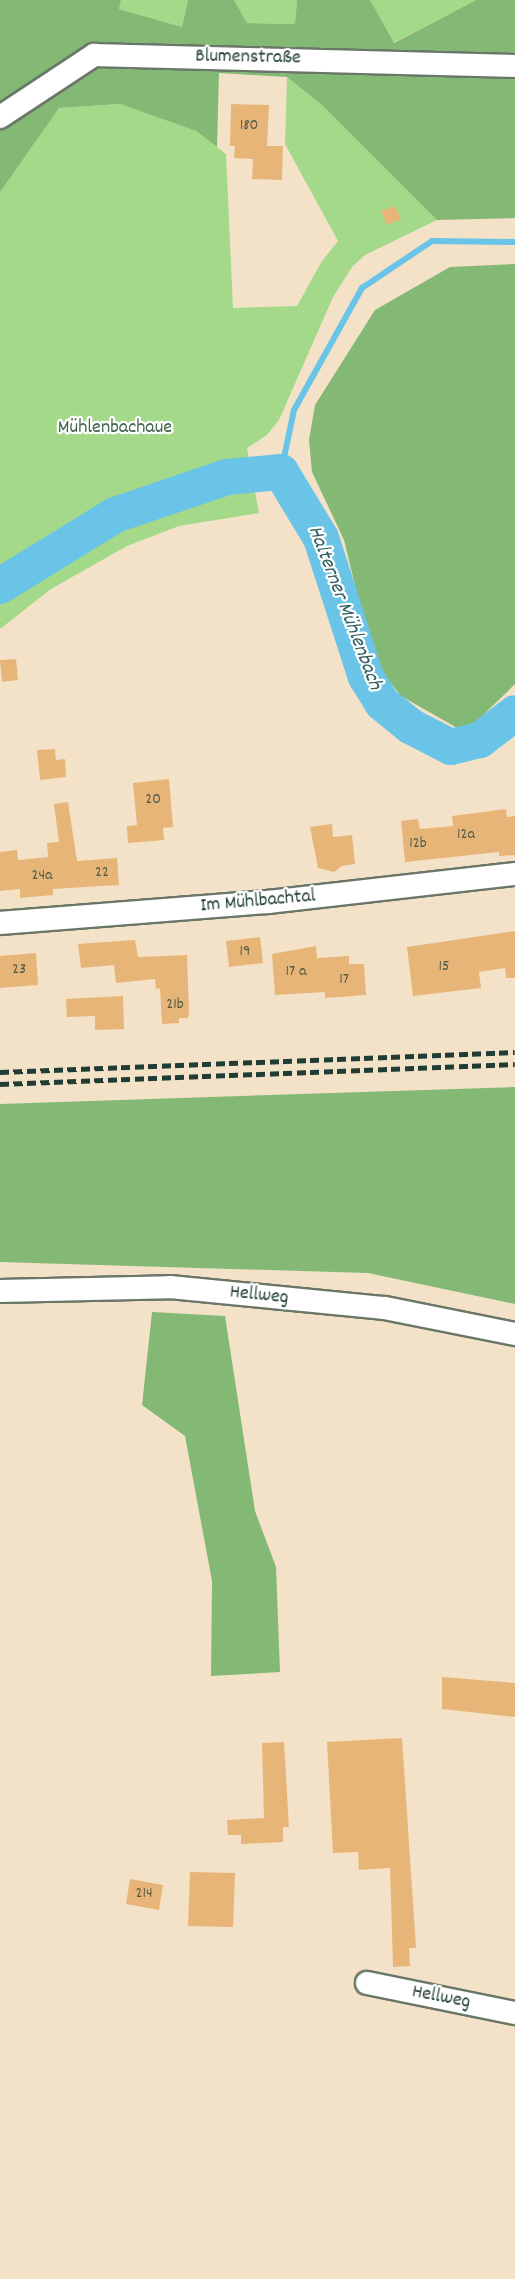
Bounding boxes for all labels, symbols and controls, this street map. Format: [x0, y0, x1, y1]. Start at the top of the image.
street label: Blumenstraße [195, 45, 301, 71]
house number: 180 [240, 116, 258, 136]
park label: Mühlenbachaue [58, 416, 172, 440]
water label: Halterner Mühlenbach [301, 522, 387, 694]
house number: 20 [145, 790, 161, 810]
house number: 12a [457, 825, 475, 845]
house number: 12b [409, 834, 427, 854]
house number: 22 [95, 863, 109, 883]
house number: 24a [31, 866, 53, 886]
street label: Im Mühlbachtal [199, 885, 317, 919]
house number: 19 [240, 942, 250, 962]
house number: 15 [439, 957, 449, 977]
house number: 23 [12, 960, 26, 980]
house number: 17 a [286, 962, 306, 982]
house number: 17 [339, 970, 349, 990]
house number: 21b [166, 995, 184, 1015]
street label: Hellweg [228, 1281, 290, 1311]
house number: 214 [135, 1884, 153, 1904]
street label: Hellweg [410, 1981, 472, 2015]

